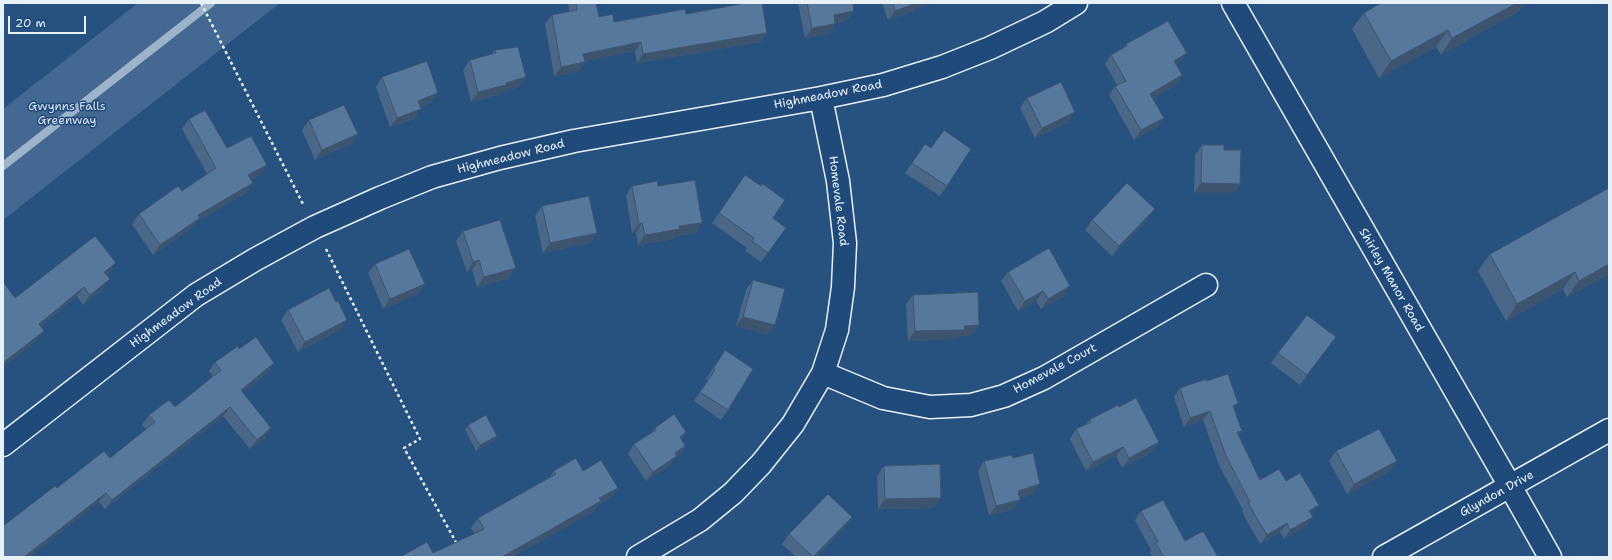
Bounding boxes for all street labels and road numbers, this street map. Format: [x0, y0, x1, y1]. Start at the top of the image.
street label: Highmeadow Road [773, 77, 883, 113]
street label: Highmeadow Road [456, 137, 566, 177]
street label: Homevale Road [825, 155, 851, 247]
street label: Shirley Manor Road [1356, 226, 1426, 334]
street label: Highmeadow Road [127, 275, 225, 351]
street label: Homevale Court [1011, 341, 1099, 397]
street label: Glyndon Drive [1458, 468, 1536, 520]

